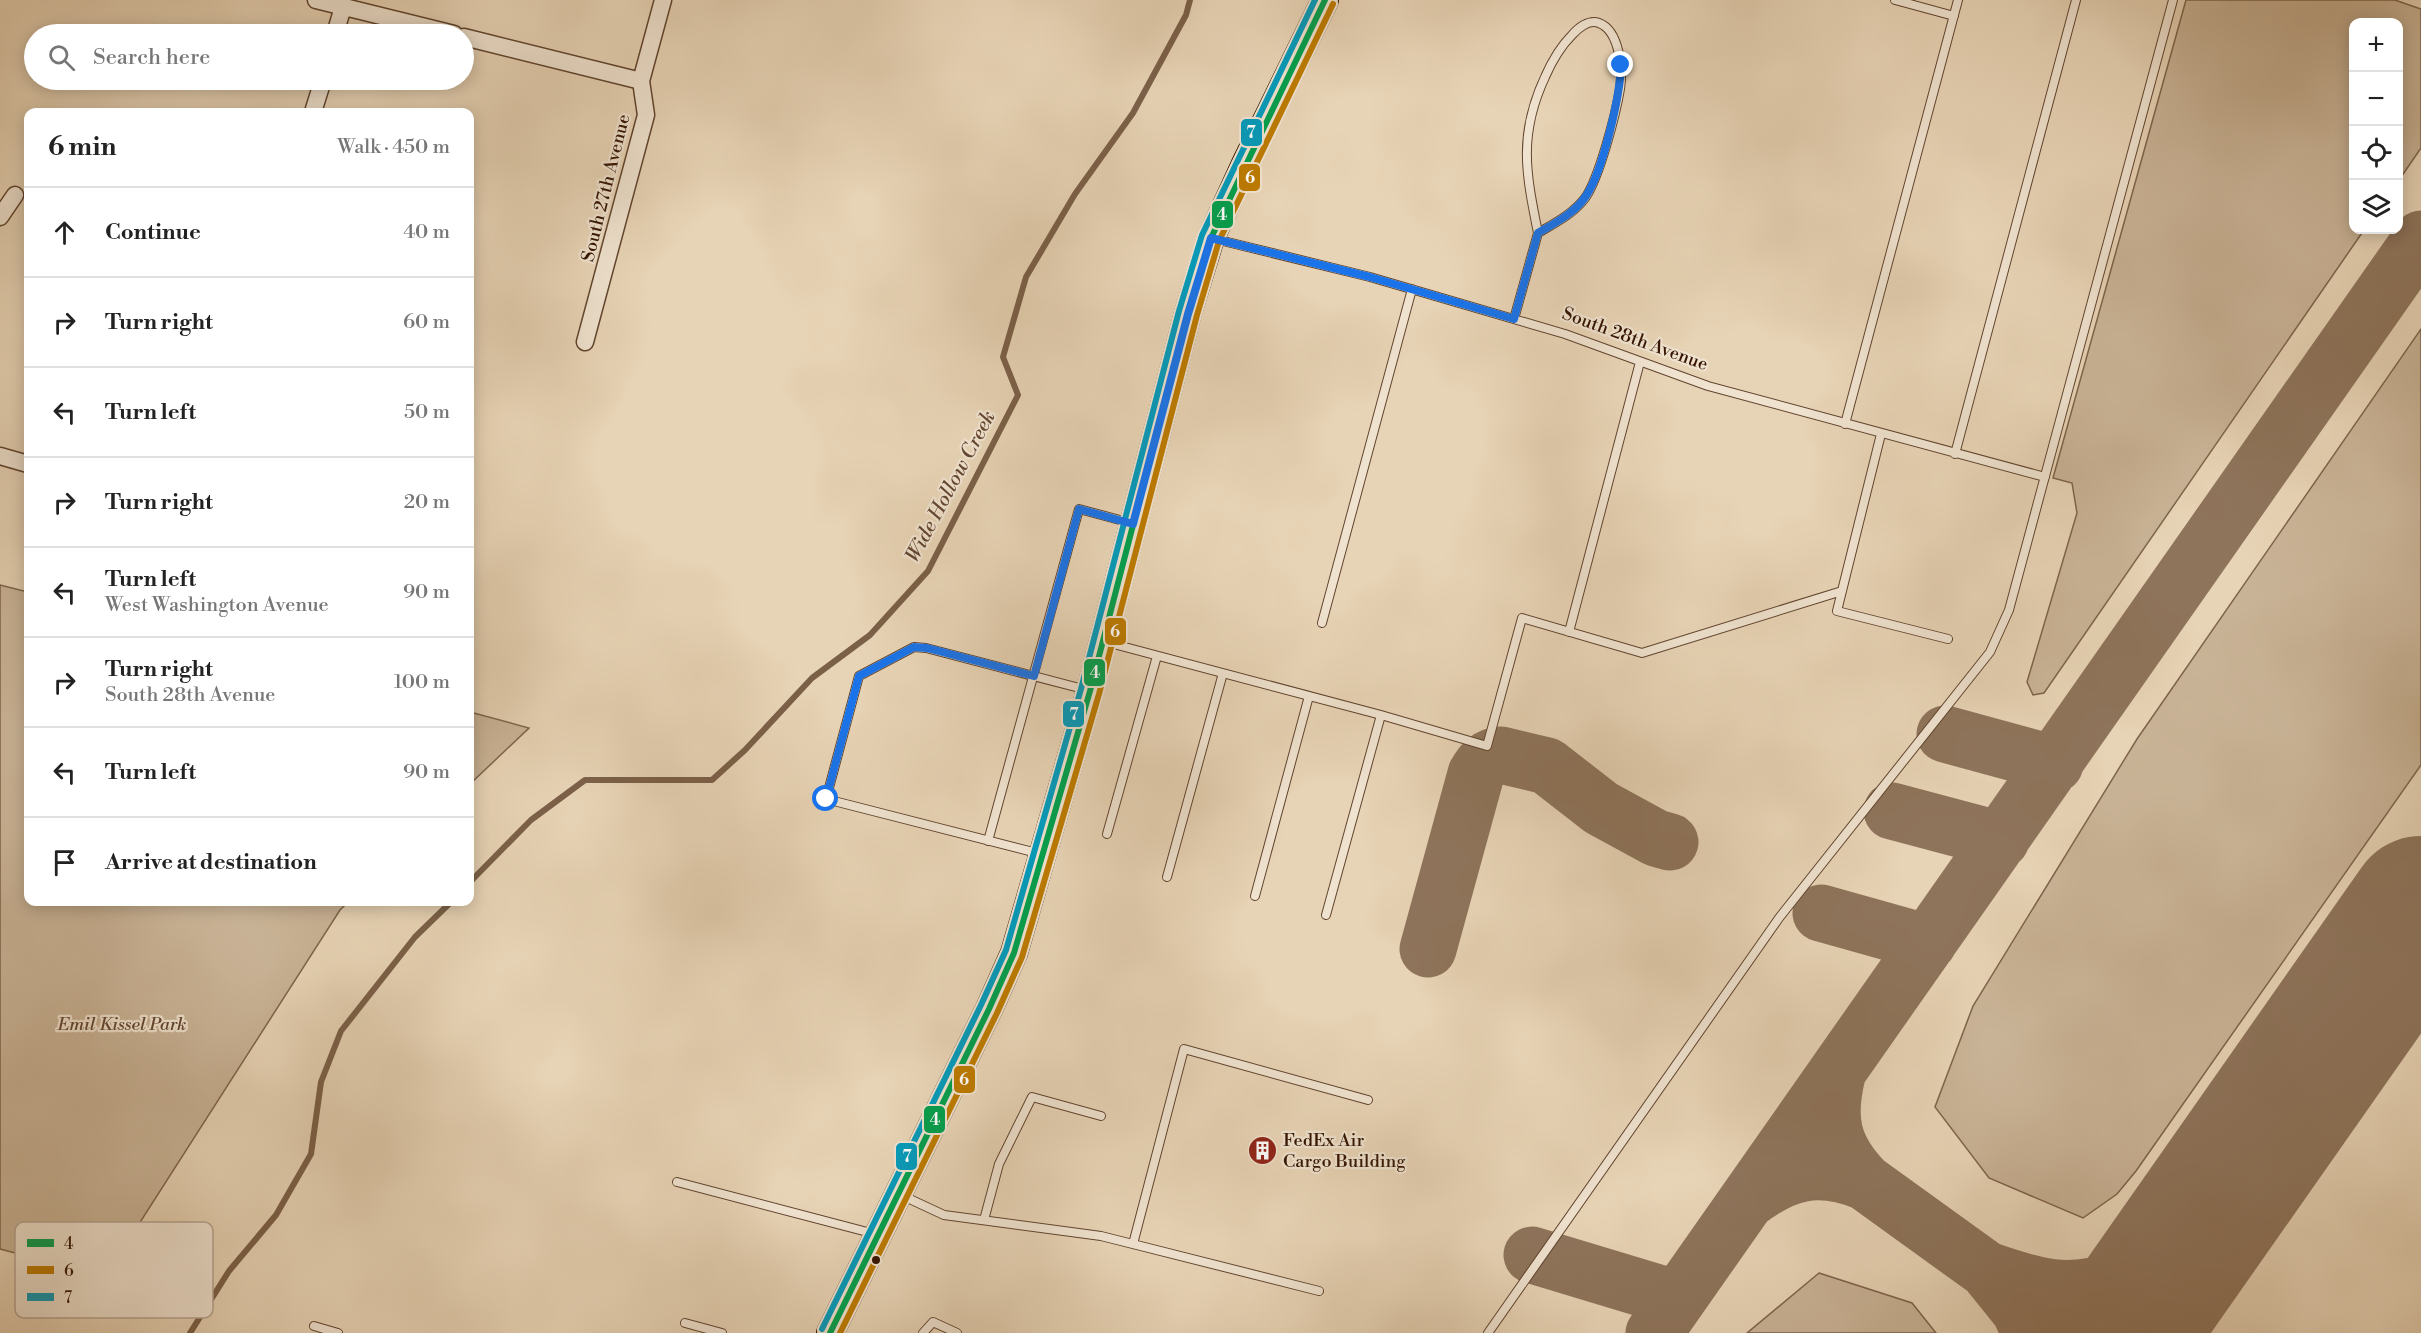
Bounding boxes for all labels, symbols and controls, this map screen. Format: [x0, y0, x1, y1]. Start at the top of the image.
map controls [2349, 18, 2403, 234]
button: + [2349, 18, 2403, 72]
search box [24, 24, 474, 90]
icon: search [45, 41, 78, 74]
text: Search here [93, 44, 210, 71]
route end [1607, 51, 1633, 77]
button: − [2349, 72, 2403, 126]
street label: South 27th Avenue [577, 112, 635, 264]
line badge: 7 [1240, 118, 1263, 147]
text: 7 [1246, 123, 1256, 143]
button: locate [2349, 126, 2403, 180]
text: 6 min [48, 131, 116, 163]
text: Walk · 450 m [337, 135, 450, 160]
line badge: 6 [1238, 163, 1261, 192]
text: 6 [1245, 168, 1255, 188]
button: layers [2349, 180, 2403, 234]
line badge: 4 [1211, 200, 1234, 229]
text: 4 [1217, 205, 1228, 225]
icon: ahead [48, 216, 81, 249]
text: Continue [105, 219, 201, 246]
text: 40 m [403, 220, 450, 245]
street label: South 28th Avenue [1559, 302, 1711, 376]
icon: right [48, 306, 81, 339]
text: Turn right [105, 309, 213, 336]
text: 60 m [403, 310, 450, 335]
icon: left [48, 396, 81, 429]
text: Turn left [105, 399, 196, 426]
text: 50 m [404, 400, 450, 425]
water label: Wide Hollow Creek [901, 407, 1001, 567]
icon: right [48, 486, 81, 519]
text: Turn right [105, 489, 213, 516]
text: 20 m [404, 490, 450, 515]
text: Turn left [105, 566, 196, 593]
icon: left [48, 576, 81, 609]
text: 90 m [403, 580, 450, 605]
text: West Washington Avenue [105, 593, 329, 618]
line badge: 6 [1104, 617, 1127, 646]
text: 6 [1110, 622, 1120, 642]
text: Turn right [105, 656, 213, 683]
line badge: 4 [1083, 658, 1106, 687]
text: 4 [1090, 663, 1101, 683]
icon: right [48, 666, 81, 699]
text: 100 m [394, 670, 450, 695]
text: South 28th Avenue [105, 683, 275, 708]
line badge: 7 [1062, 700, 1085, 728]
text: 7 [1069, 705, 1079, 725]
icon: left [48, 756, 81, 789]
text: Turn left [105, 759, 196, 786]
text: 90 m [403, 760, 450, 785]
route start [812, 785, 838, 811]
icon: arrive [48, 846, 81, 879]
text: Arrive at destination [105, 849, 317, 876]
park label: Emil Kissel Park [57, 1013, 186, 1036]
line badge: 6 [953, 1065, 976, 1094]
text: 6 [959, 1070, 969, 1090]
line badge: 4 [923, 1105, 946, 1134]
text: 4 [930, 1110, 941, 1130]
place label: FedEx Air Cargo Building [1283, 1129, 1406, 1173]
building icon: FedEx Air Cargo Building [1246, 1134, 1278, 1166]
line badge: 7 [895, 1142, 918, 1171]
text: 7 [902, 1147, 912, 1167]
legend [15, 1222, 213, 1318]
text: 4 [64, 1234, 74, 1254]
unlabelled marker [870, 1254, 882, 1266]
text: 6 [64, 1261, 74, 1281]
text: 7 [64, 1288, 72, 1308]

